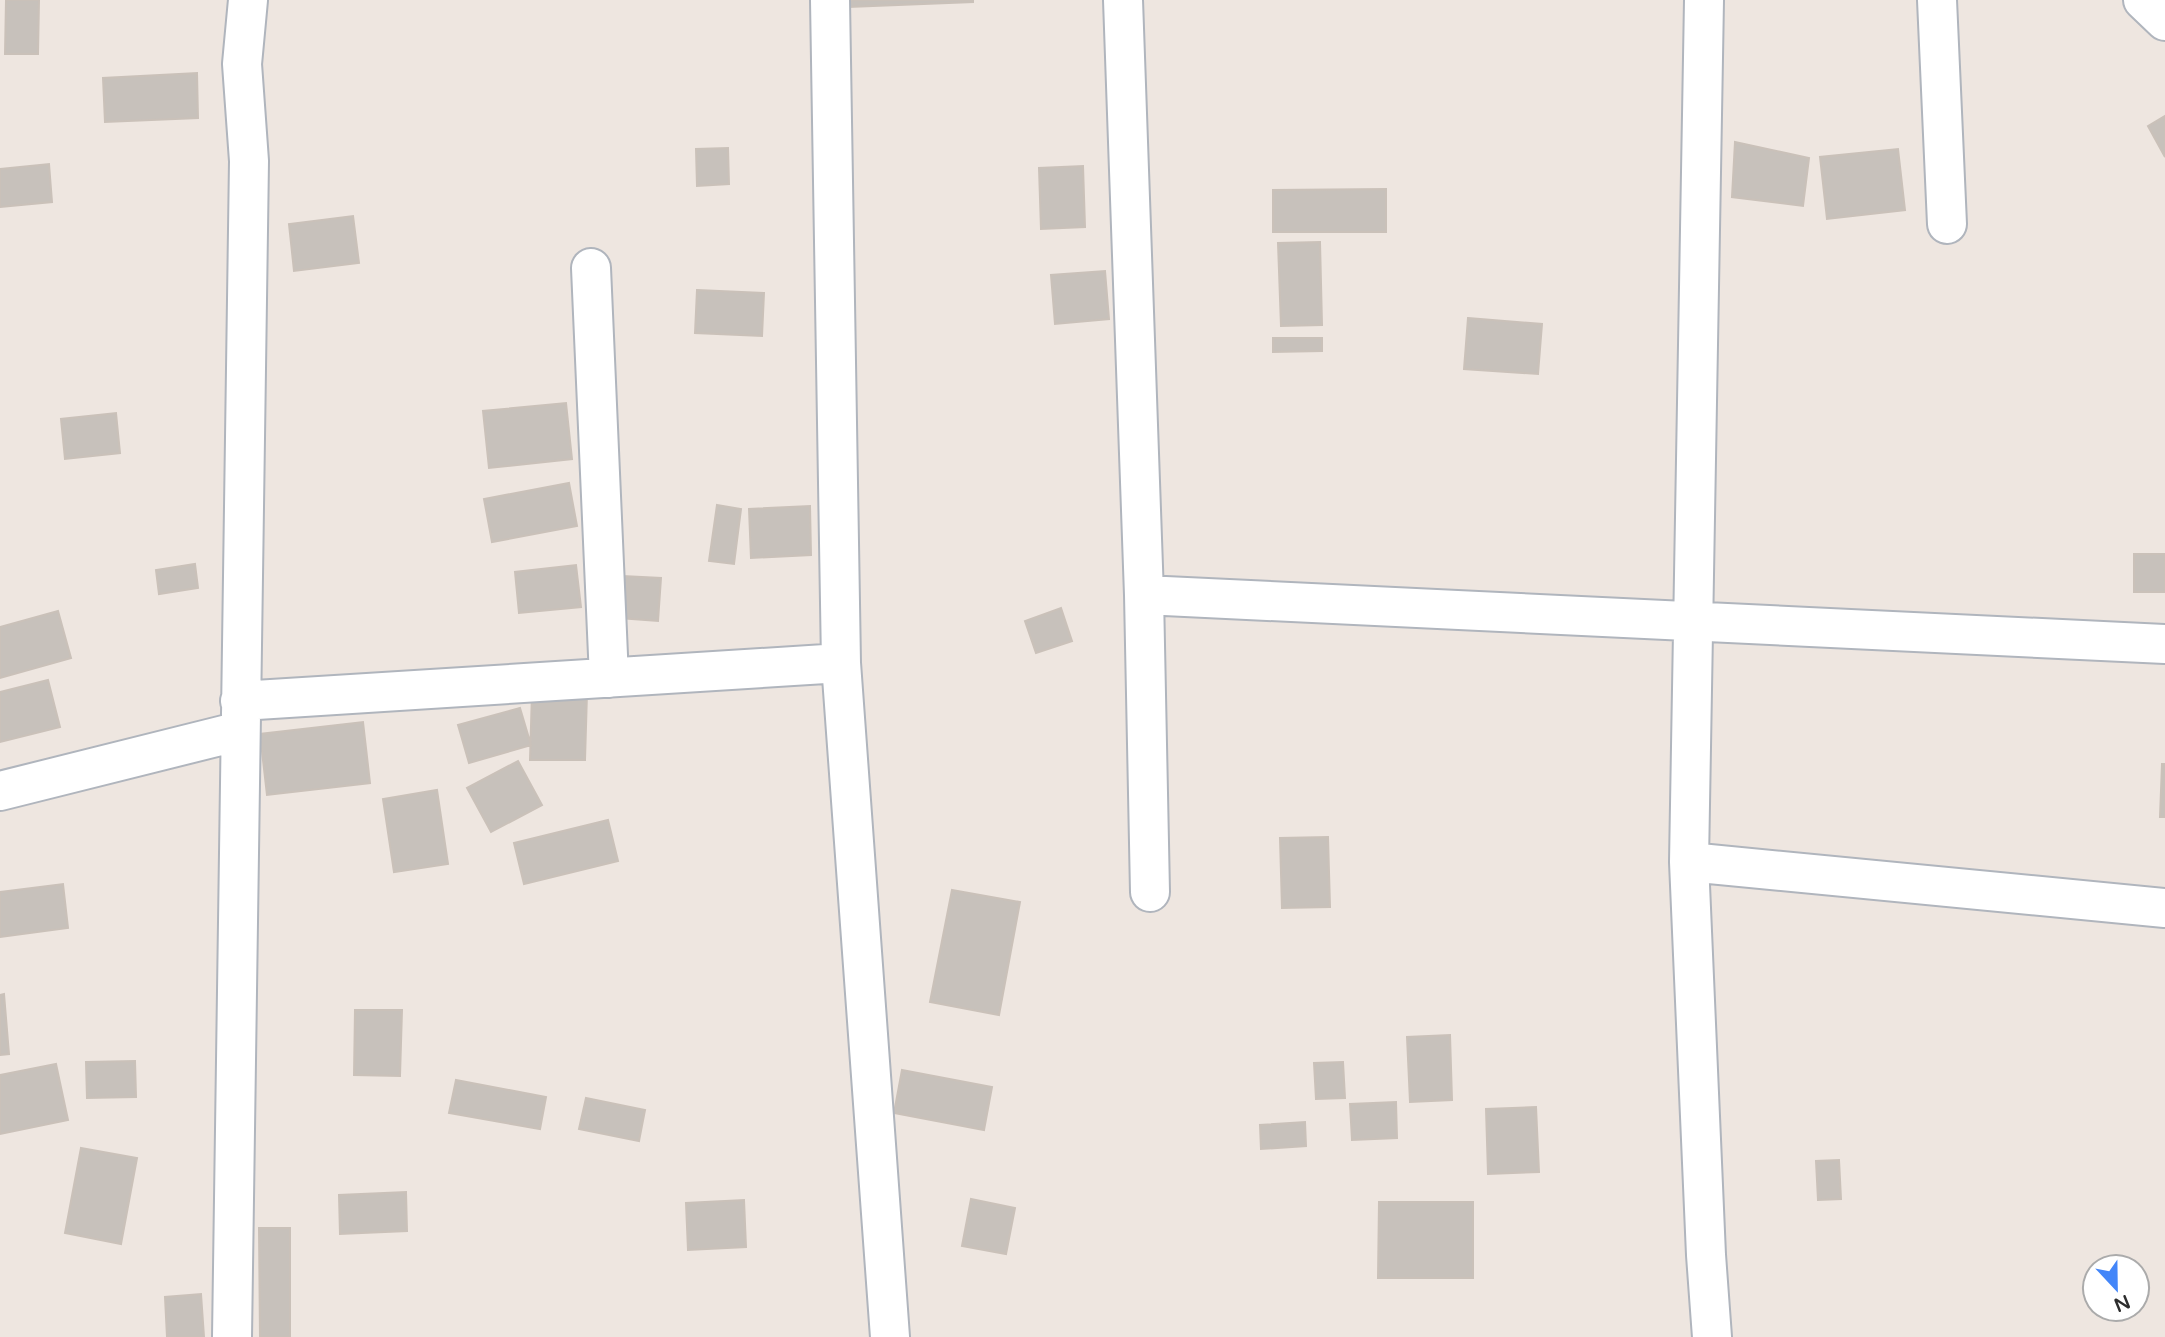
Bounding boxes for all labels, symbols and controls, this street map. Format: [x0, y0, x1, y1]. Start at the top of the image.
north arrow [2081, 1253, 2151, 1323]
text: N [2111, 1290, 2133, 1316]

